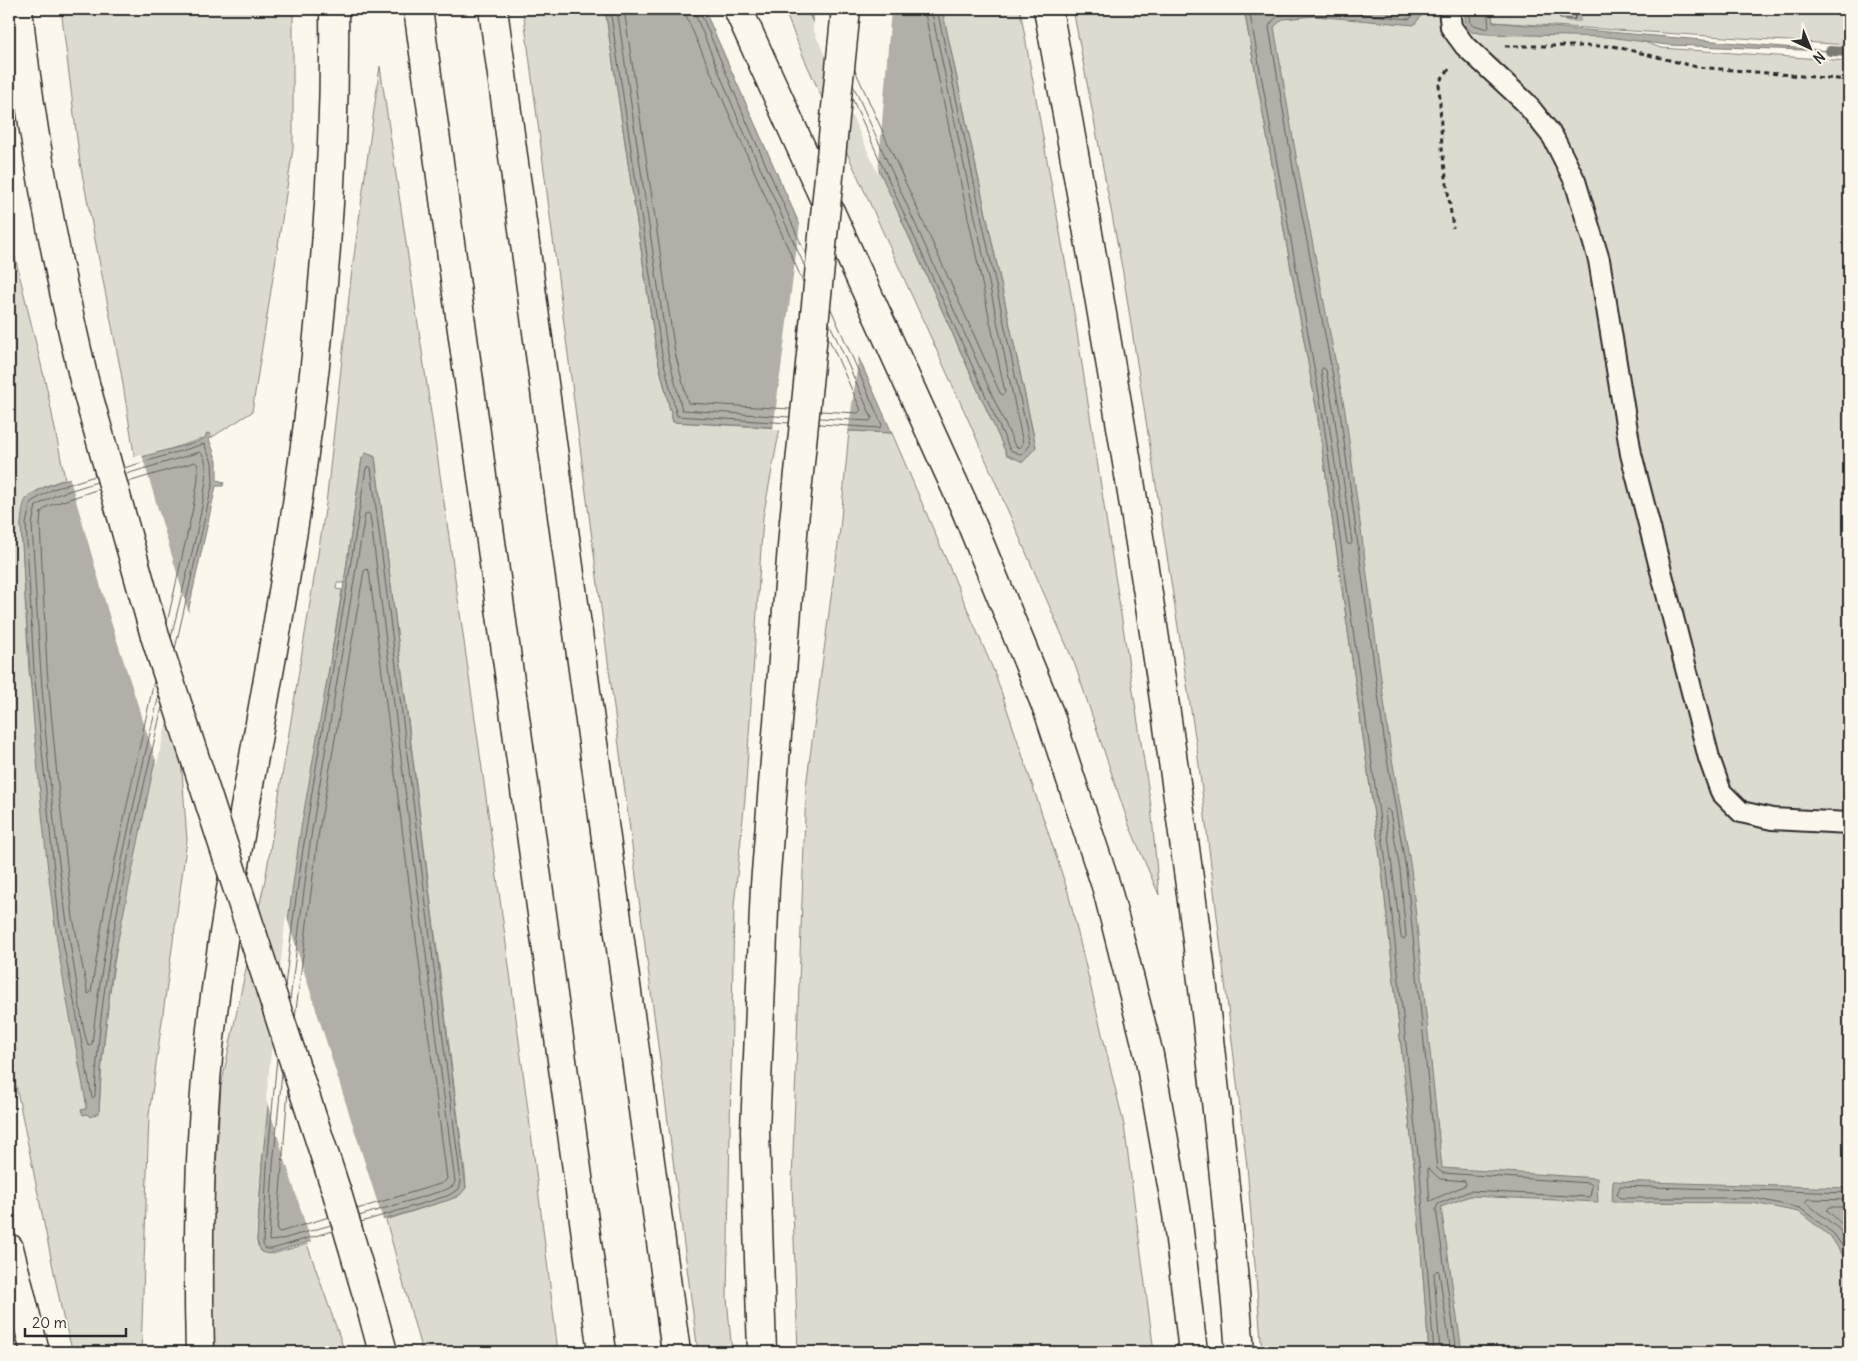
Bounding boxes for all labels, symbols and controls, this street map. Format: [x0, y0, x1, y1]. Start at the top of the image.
north arrow [1786, 22, 1836, 72]
text: N [1809, 48, 1829, 67]
scale bar [25, 1306, 126, 1338]
text: 20 m [32, 1313, 67, 1332]

